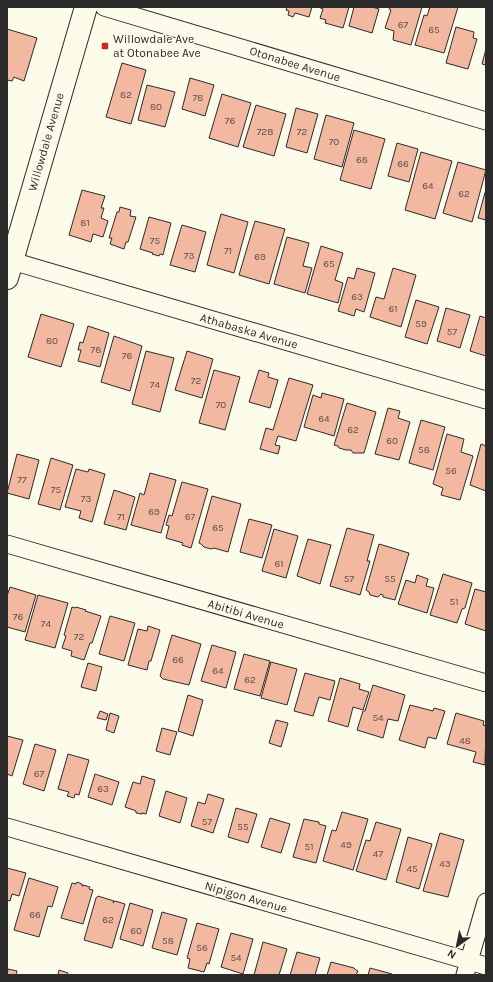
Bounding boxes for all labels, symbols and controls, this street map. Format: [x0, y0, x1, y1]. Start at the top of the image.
house number: 67 [398, 19, 409, 31]
house number: 65 [428, 24, 440, 36]
place label: Willowdale Ave at Otonabee Ave [113, 32, 201, 60]
marker: Willowdale Ave at Otonabee Ave [100, 41, 110, 51]
street label: Otonabee Avenue [248, 43, 342, 85]
house number: 82 [120, 89, 132, 101]
street label: Willowdale Avenue [25, 91, 67, 193]
house number: 78 [193, 92, 203, 104]
house number: 80 [150, 101, 162, 113]
house number: 76 [225, 115, 235, 127]
house number: 72B [257, 126, 273, 138]
house number: 72 [297, 126, 307, 138]
house number: 70 [329, 136, 339, 148]
house number: 68 [356, 154, 368, 166]
house number: 66 [397, 158, 409, 170]
house number: 64 [422, 180, 434, 192]
house number: 62 [458, 188, 470, 200]
house number: 81 [80, 217, 90, 229]
house number: 75 [150, 235, 161, 247]
house number: 71 [224, 245, 232, 257]
house number: 73 [184, 250, 194, 262]
house number: 69 [254, 251, 266, 263]
house number: 65 [323, 258, 335, 270]
house number: 63 [351, 291, 363, 303]
house number: 61 [388, 303, 398, 315]
street label: Athabaska Avenue [199, 310, 299, 352]
house number: 59 [415, 318, 427, 330]
house number: 57 [447, 326, 457, 338]
house number: 80 [46, 335, 58, 347]
house number: 78 [91, 344, 101, 356]
house number: 76 [122, 350, 132, 362]
house number: 72 [191, 375, 201, 387]
house number: 74 [150, 379, 161, 391]
house number: 70 [216, 399, 226, 411]
house number: 64 [318, 413, 330, 425]
house number: 62 [347, 424, 359, 436]
house number: 60 [386, 435, 398, 447]
house number: 58 [418, 444, 430, 456]
house number: 56 [445, 465, 457, 477]
house number: 77 [17, 474, 27, 486]
house number: 75 [51, 484, 62, 496]
house number: 73 [81, 493, 91, 505]
house number: 69 [148, 506, 160, 518]
house number: 71 [117, 511, 125, 523]
house number: 67 [185, 511, 196, 523]
house number: 65 [212, 522, 224, 534]
house number: 61 [274, 558, 284, 570]
house number: 57 [344, 573, 354, 585]
house number: 55 [384, 573, 396, 585]
street label: Abitibi Avenue [206, 596, 286, 632]
house number: 51 [450, 596, 458, 608]
house number: 76 [13, 611, 23, 623]
house number: 74 [41, 618, 52, 630]
house number: 72 [74, 631, 84, 643]
house number: 66 [172, 654, 184, 666]
house number: 64 [212, 665, 224, 677]
house number: 62 [244, 674, 256, 686]
house number: 54 [372, 712, 384, 724]
house number: 48 [459, 735, 471, 747]
house number: 67 [34, 768, 45, 780]
house number: 63 [97, 783, 109, 795]
house number: 57 [202, 816, 212, 828]
house number: 55 [237, 821, 249, 833]
house number: 49 [340, 839, 352, 851]
house number: 51 [305, 841, 313, 853]
house number: 47 [373, 848, 383, 860]
house number: 43 [439, 858, 451, 870]
house number: 45 [406, 863, 418, 875]
street label: Nipigon Avenue [203, 879, 289, 915]
house number: 66 [29, 909, 41, 921]
house number: 62 [102, 914, 114, 926]
house number: 60 [130, 925, 142, 937]
north arrow [437, 926, 477, 966]
house number: 58 [162, 935, 174, 947]
house number: 56 [196, 942, 208, 954]
text: N [445, 946, 459, 962]
house number: 54 [230, 952, 242, 964]

